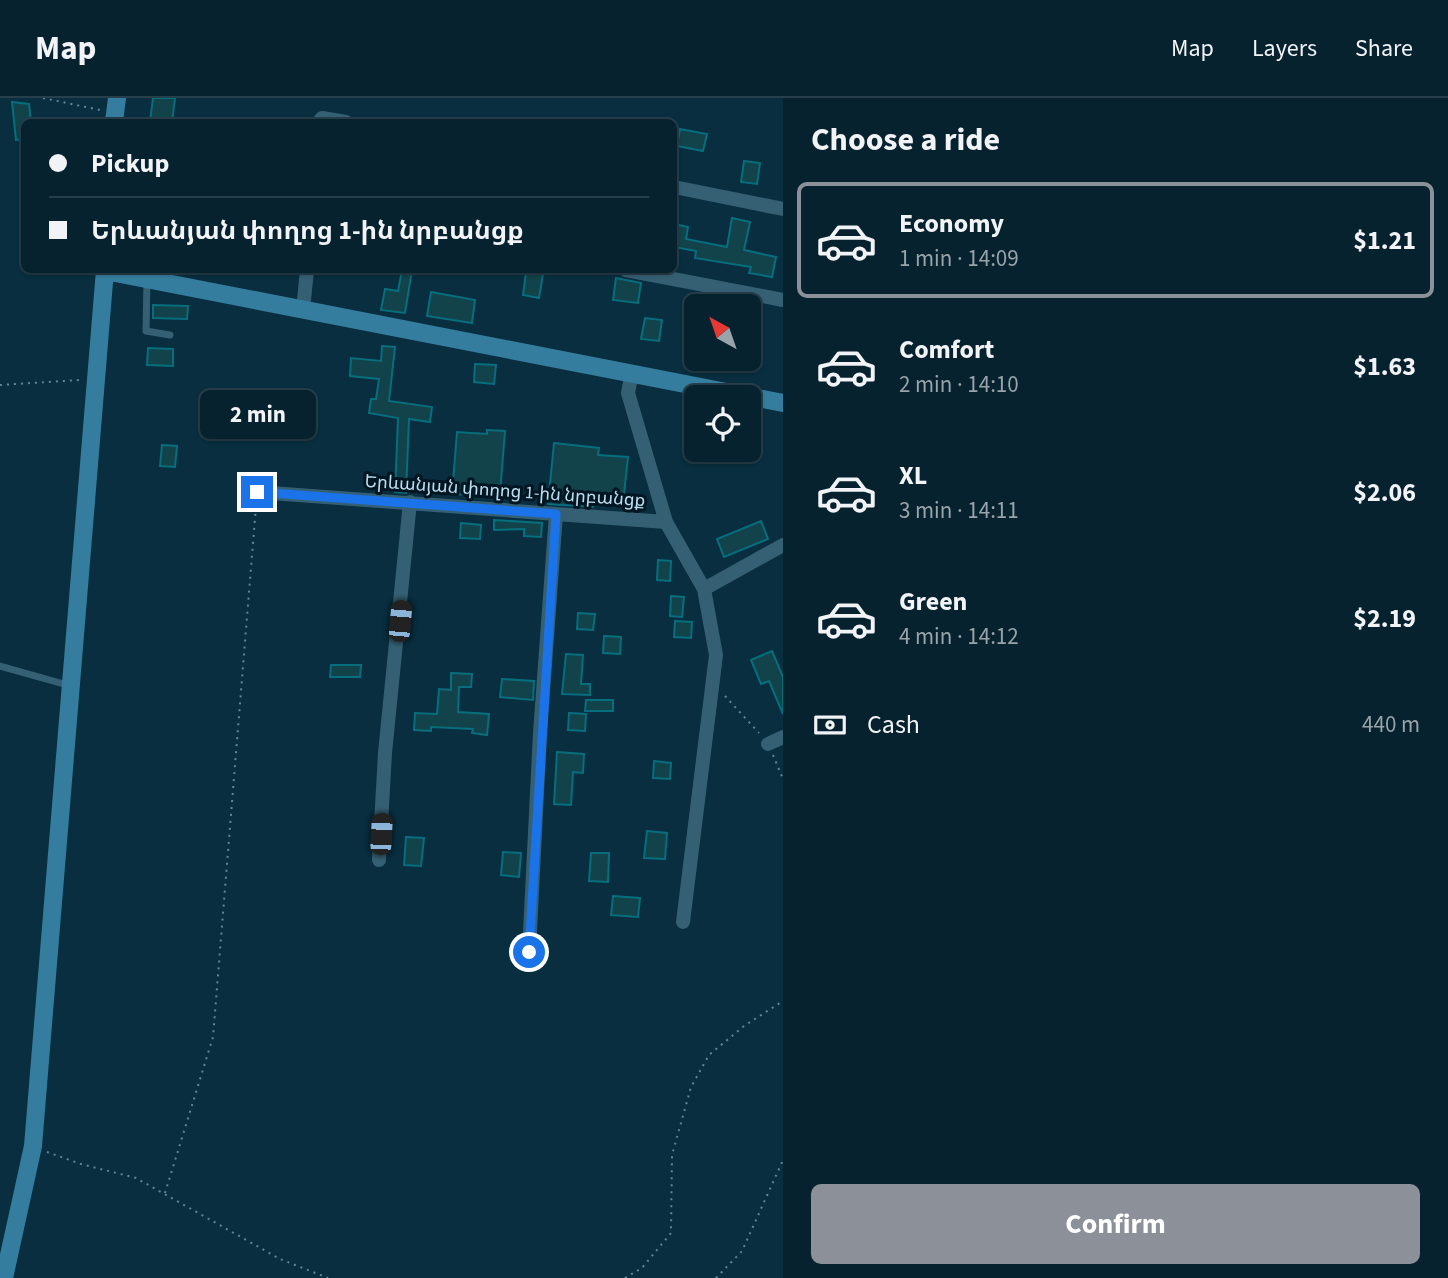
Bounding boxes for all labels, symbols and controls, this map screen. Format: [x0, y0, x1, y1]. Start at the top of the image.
text: Map [35, 25, 96, 72]
text: Map [1171, 31, 1214, 66]
text: Layers [1252, 31, 1317, 66]
text: Share [1355, 31, 1413, 66]
text: Choose a ride [811, 117, 1000, 163]
text: Pickup [91, 145, 169, 182]
text: Economy [899, 205, 1004, 242]
icon: car [815, 209, 878, 272]
text: Երևանյան փողոց 1-ին նրբանցք [91, 212, 524, 249]
text: $1.21 [1353, 222, 1416, 259]
text: 1 min · 14:09 [899, 242, 1019, 275]
north arrow [684, 294, 761, 371]
map controls [684, 294, 761, 462]
text: Comfort [899, 331, 994, 368]
icon: car [815, 335, 878, 398]
text: $1.63 [1353, 348, 1416, 385]
text: 2 min · 14:10 [899, 368, 1019, 401]
button: locate [684, 385, 761, 462]
callout: 2 min [199, 390, 315, 440]
text: 2 min [230, 398, 286, 431]
text: XL [899, 457, 927, 494]
icon: car [815, 461, 878, 524]
street label: Երևանյան փողոց 1-ին նրբանցք [364, 469, 646, 513]
text: $2.06 [1353, 474, 1416, 511]
route end [241, 476, 273, 508]
text: 3 min · 14:11 [899, 494, 1019, 527]
text: Green [899, 583, 967, 620]
icon: car [815, 587, 878, 650]
car [388, 599, 413, 643]
text: $2.19 [1353, 600, 1416, 637]
text: 4 min · 14:12 [899, 620, 1019, 653]
icon: cash [811, 706, 849, 744]
text: Cash [867, 706, 920, 743]
text: 440 m [1362, 708, 1420, 741]
car [370, 812, 393, 856]
route start [513, 936, 545, 968]
button: Confirm [811, 1184, 1420, 1264]

